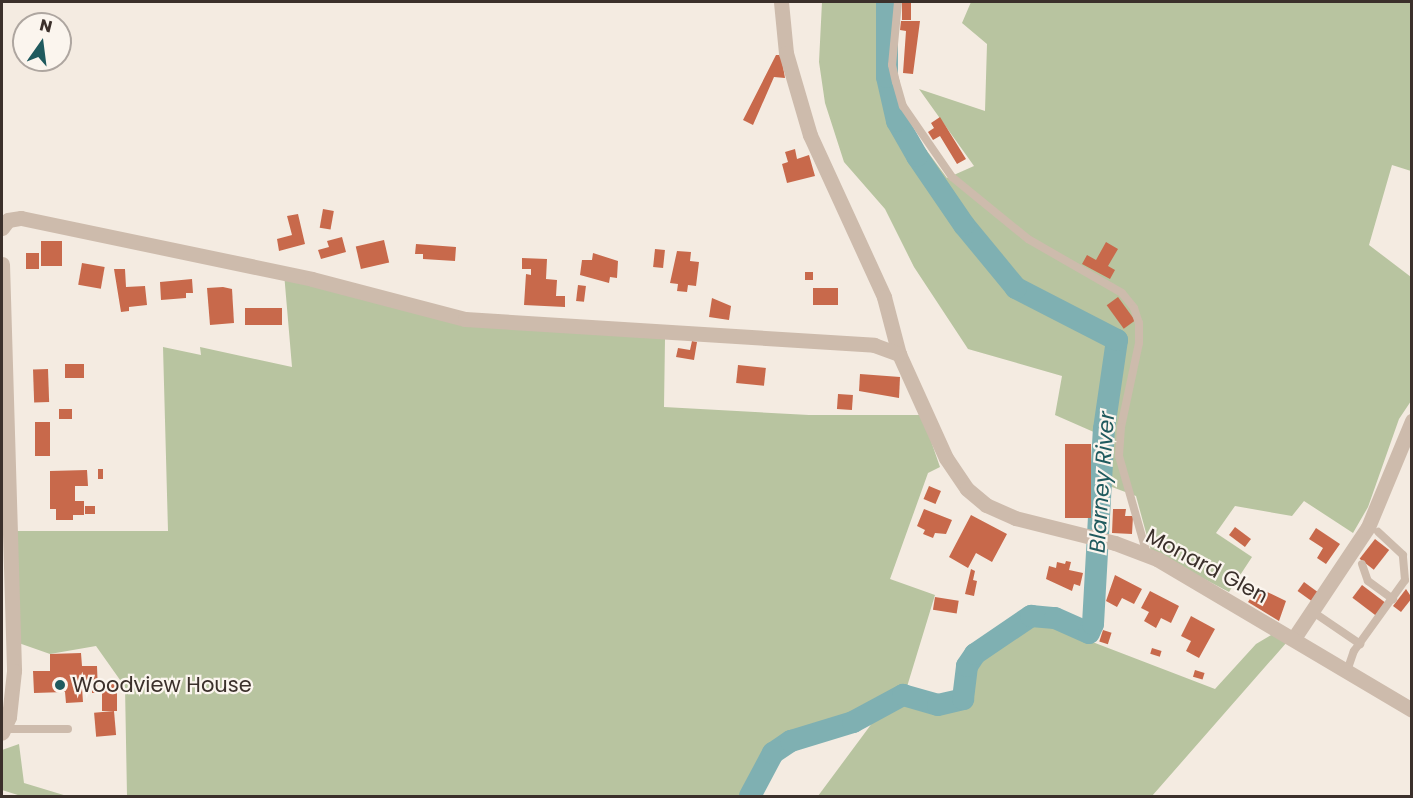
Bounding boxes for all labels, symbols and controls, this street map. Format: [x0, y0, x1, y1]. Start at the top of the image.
north arrow [12, 12, 72, 72]
text: N [37, 13, 55, 39]
water label: Blarney River [1084, 410, 1120, 554]
street label: Monard Glen [1142, 523, 1272, 609]
place label: Woodview House [72, 672, 252, 698]
marker: Woodview House [53, 678, 67, 692]

